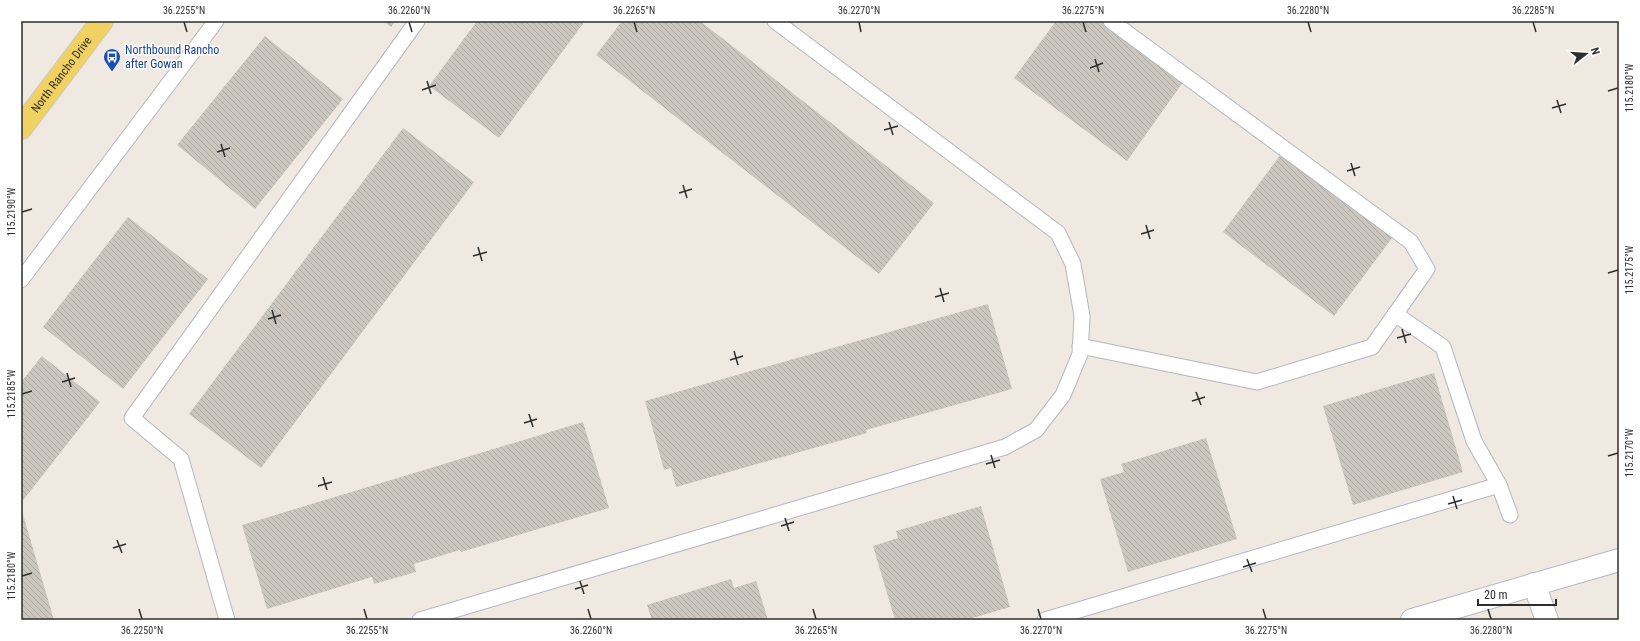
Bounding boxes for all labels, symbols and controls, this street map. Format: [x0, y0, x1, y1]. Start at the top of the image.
text: 36.2255°N [163, 5, 205, 16]
text: 36.2260°N [388, 5, 430, 16]
text: 36.2265°N [613, 5, 655, 16]
text: 36.2270°N [838, 5, 880, 16]
text: 36.2275°N [1062, 5, 1104, 16]
text: 36.2280°N [1287, 5, 1329, 16]
text: 36.2285°N [1512, 5, 1554, 16]
street label: North Rancho Drive [28, 34, 95, 115]
north arrow [1566, 34, 1606, 74]
place label: Northbound Rancho after Gowan [125, 43, 219, 71]
text: N [1588, 46, 1602, 57]
bus stop icon: Northbound Rancho after Gowan [102, 47, 122, 72]
text: 115.2180°W [1624, 63, 1635, 112]
text: 115.2190°W [6, 187, 17, 236]
text: 115.2175°W [1624, 245, 1635, 294]
text: 115.2185°W [6, 369, 17, 418]
text: 115.2170°W [1624, 428, 1635, 477]
text: 115.2180°W [6, 551, 17, 600]
scale bar [1478, 581, 1556, 607]
text: 20 m [1484, 588, 1508, 602]
text: 36.2250°N [121, 625, 163, 636]
text: 36.2255°N [346, 625, 388, 636]
text: 36.2260°N [570, 625, 612, 636]
text: 36.2265°N [795, 625, 837, 636]
text: 36.2270°N [1020, 625, 1062, 636]
text: 36.2275°N [1245, 625, 1287, 636]
text: 36.2280°N [1470, 625, 1512, 636]

